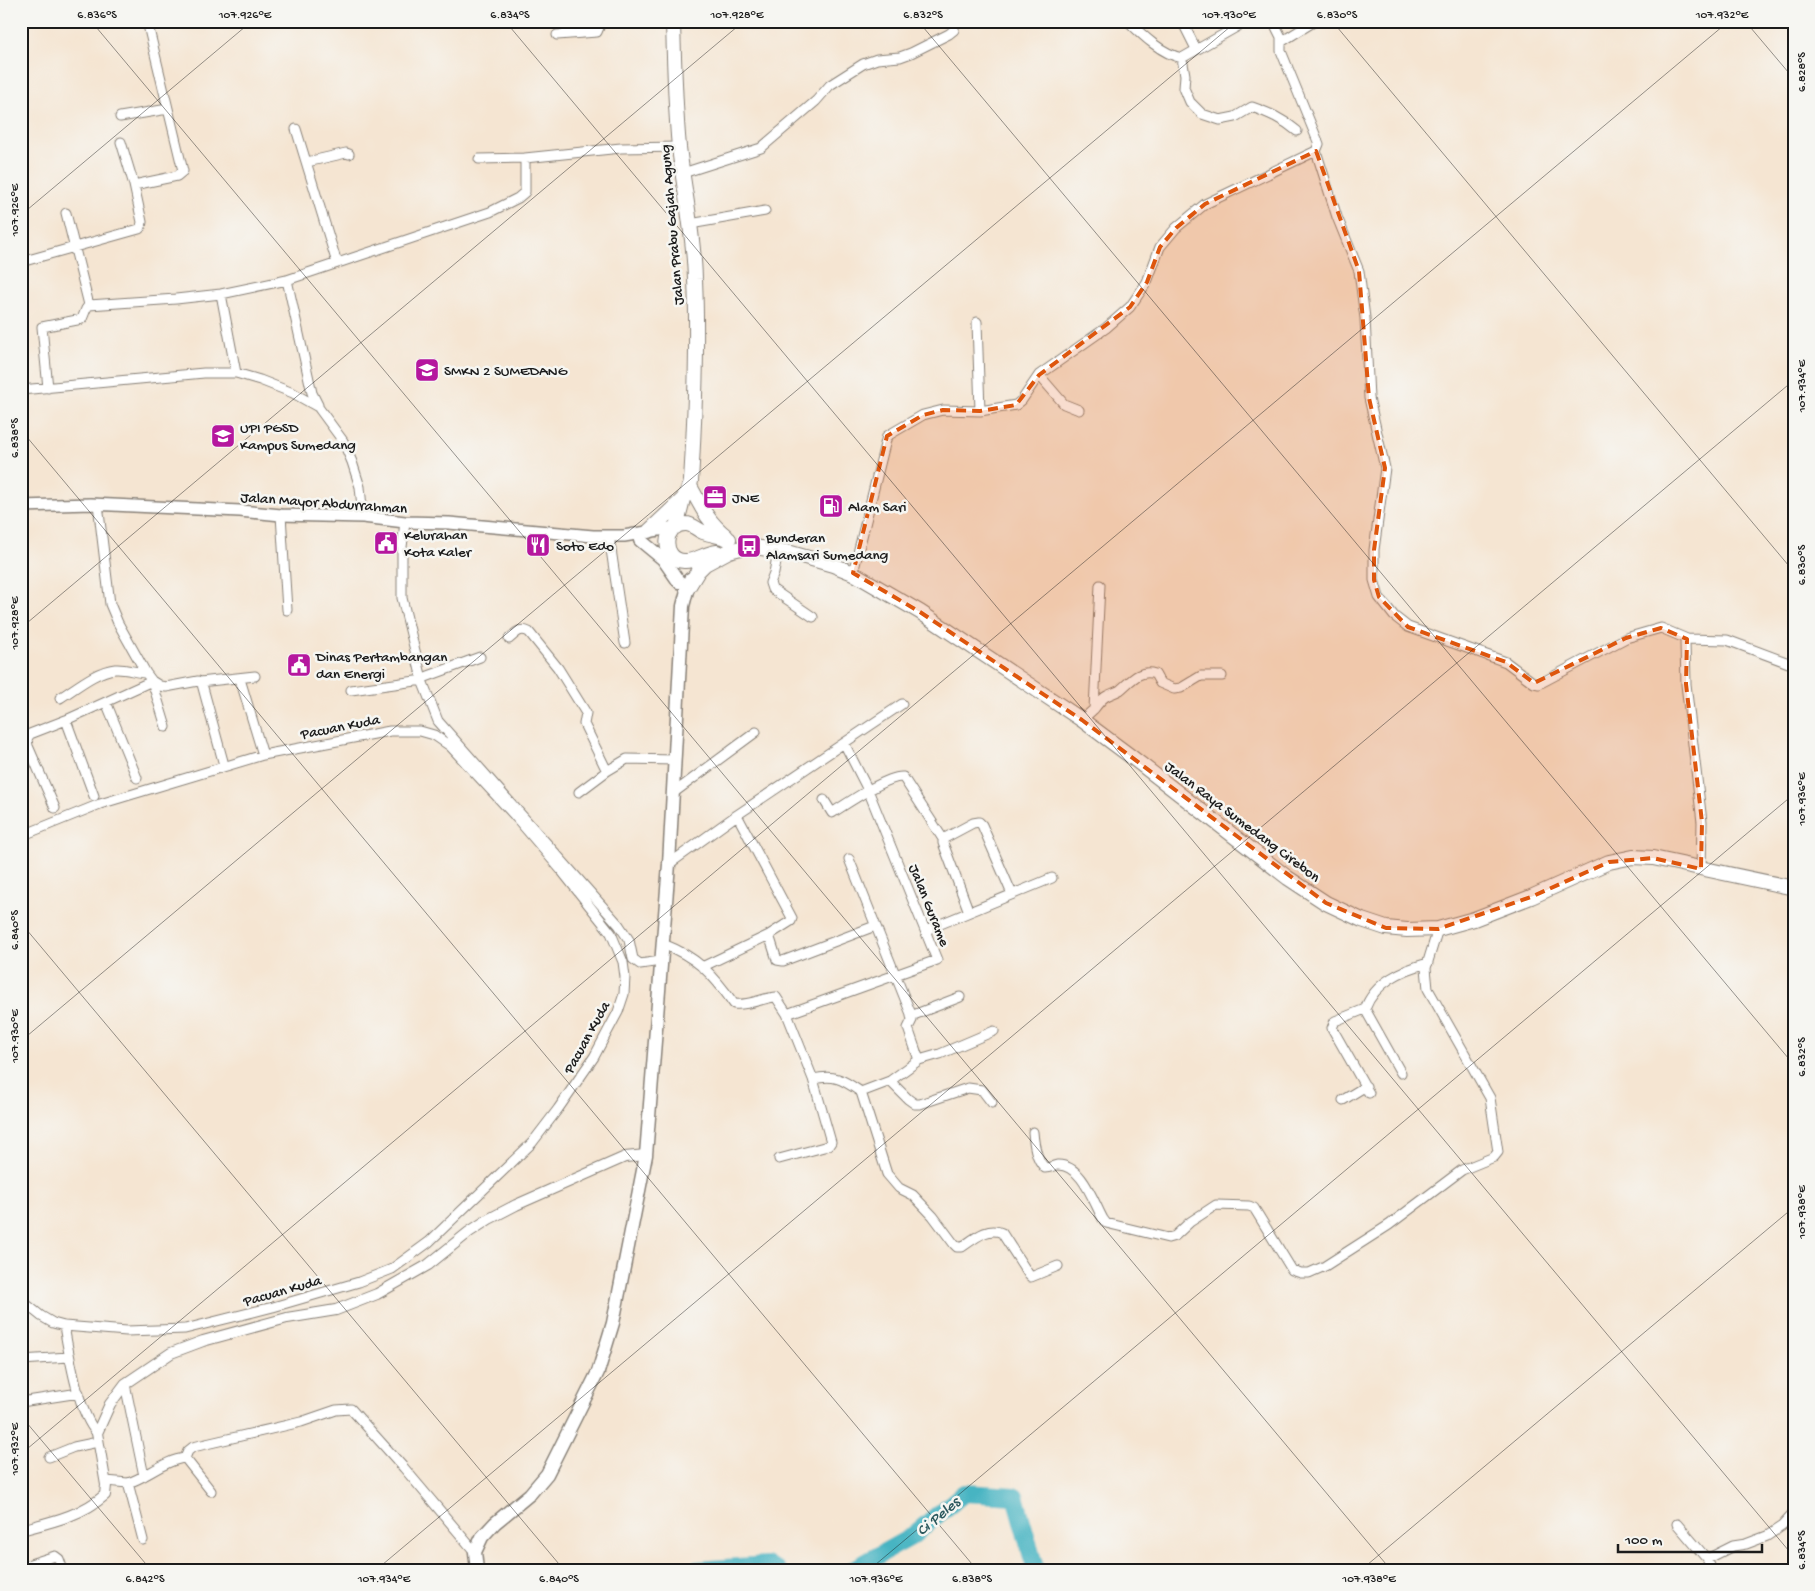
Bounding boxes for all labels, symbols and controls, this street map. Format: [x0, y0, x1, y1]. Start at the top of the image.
text: 6.836°S [77, 9, 117, 23]
text: 107.926°E [218, 9, 272, 23]
text: 6.834°S [490, 9, 530, 23]
text: 107.928°E [709, 9, 764, 23]
text: 6.832°S [903, 9, 943, 23]
text: 107.930°E [1201, 9, 1256, 23]
text: 6.830°S [1317, 9, 1358, 23]
text: 107.932°E [1695, 9, 1749, 23]
text: 6.828°S [1796, 52, 1810, 92]
street label: Jalan Prabu Gajah Agung [657, 144, 689, 306]
text: 107.926°E [9, 183, 23, 237]
school or university icon: SMKN 2 SUMEDANG [414, 357, 440, 383]
text: 107.934°E [1796, 359, 1810, 413]
place label: SMKN 2 SUMEDANG [444, 363, 568, 381]
text: 6.838°S [9, 417, 23, 458]
place label: UPI PGSD Kampus Sumedang [240, 420, 356, 455]
school or university icon: UPI PGSD Kampus Sumedang [210, 423, 236, 449]
office icon: JNE [702, 484, 728, 510]
street label: Jalan Mayor Abdurrahman [240, 489, 408, 519]
place label: JNE [732, 490, 760, 508]
fuel station icon: Alam Sari [818, 493, 844, 519]
place label: Alam Sari [848, 499, 907, 517]
place label: Kelurahan Kota Kaler [404, 527, 473, 562]
public building icon: Kelurahan Kota Kaler [373, 530, 399, 556]
place label: Bunderan Alamsari Sumedang [765, 530, 888, 565]
restaurant icon: Soto Edo [525, 532, 551, 558]
bus stop icon: Bunderan Alamsari Sumedang [736, 533, 762, 559]
place label: Soto Edo [556, 538, 614, 556]
text: 6.830°S [1796, 544, 1810, 585]
text: 107.928°E [9, 596, 23, 651]
place label: Dinas Pertambangan dan Energi [315, 649, 447, 684]
public building icon: Dinas Pertambangan dan Energi [286, 652, 312, 678]
street label: Pacuan Kuda [298, 711, 382, 745]
street label: Jalan Raya Sumedang Cirebon [1161, 758, 1323, 887]
text: 107.936°E [1796, 772, 1810, 826]
street label: Jalan Gurame [903, 862, 953, 950]
text: 6.840°S [9, 910, 23, 950]
street label: Pacuan Kuda [560, 998, 615, 1078]
text: 107.930°E [9, 1009, 23, 1064]
text: 6.832°S [1796, 1037, 1810, 1077]
text: 107.938°E [1796, 1185, 1810, 1240]
street label: Pacuan Kuda [241, 1272, 324, 1312]
text: 107.932°E [9, 1422, 23, 1476]
water label: Ci Peles [914, 1493, 966, 1541]
scale bar [1618, 1521, 1761, 1553]
text: 6.834°S [1796, 1530, 1810, 1570]
text: 100 m [1624, 1532, 1663, 1550]
text: 6.842°S [126, 1573, 165, 1587]
text: 107.934°E [357, 1573, 411, 1587]
text: 6.840°S [539, 1573, 579, 1587]
text: 107.936°E [849, 1573, 903, 1587]
text: 6.838°S [952, 1573, 993, 1587]
text: 107.938°E [1341, 1573, 1396, 1587]

